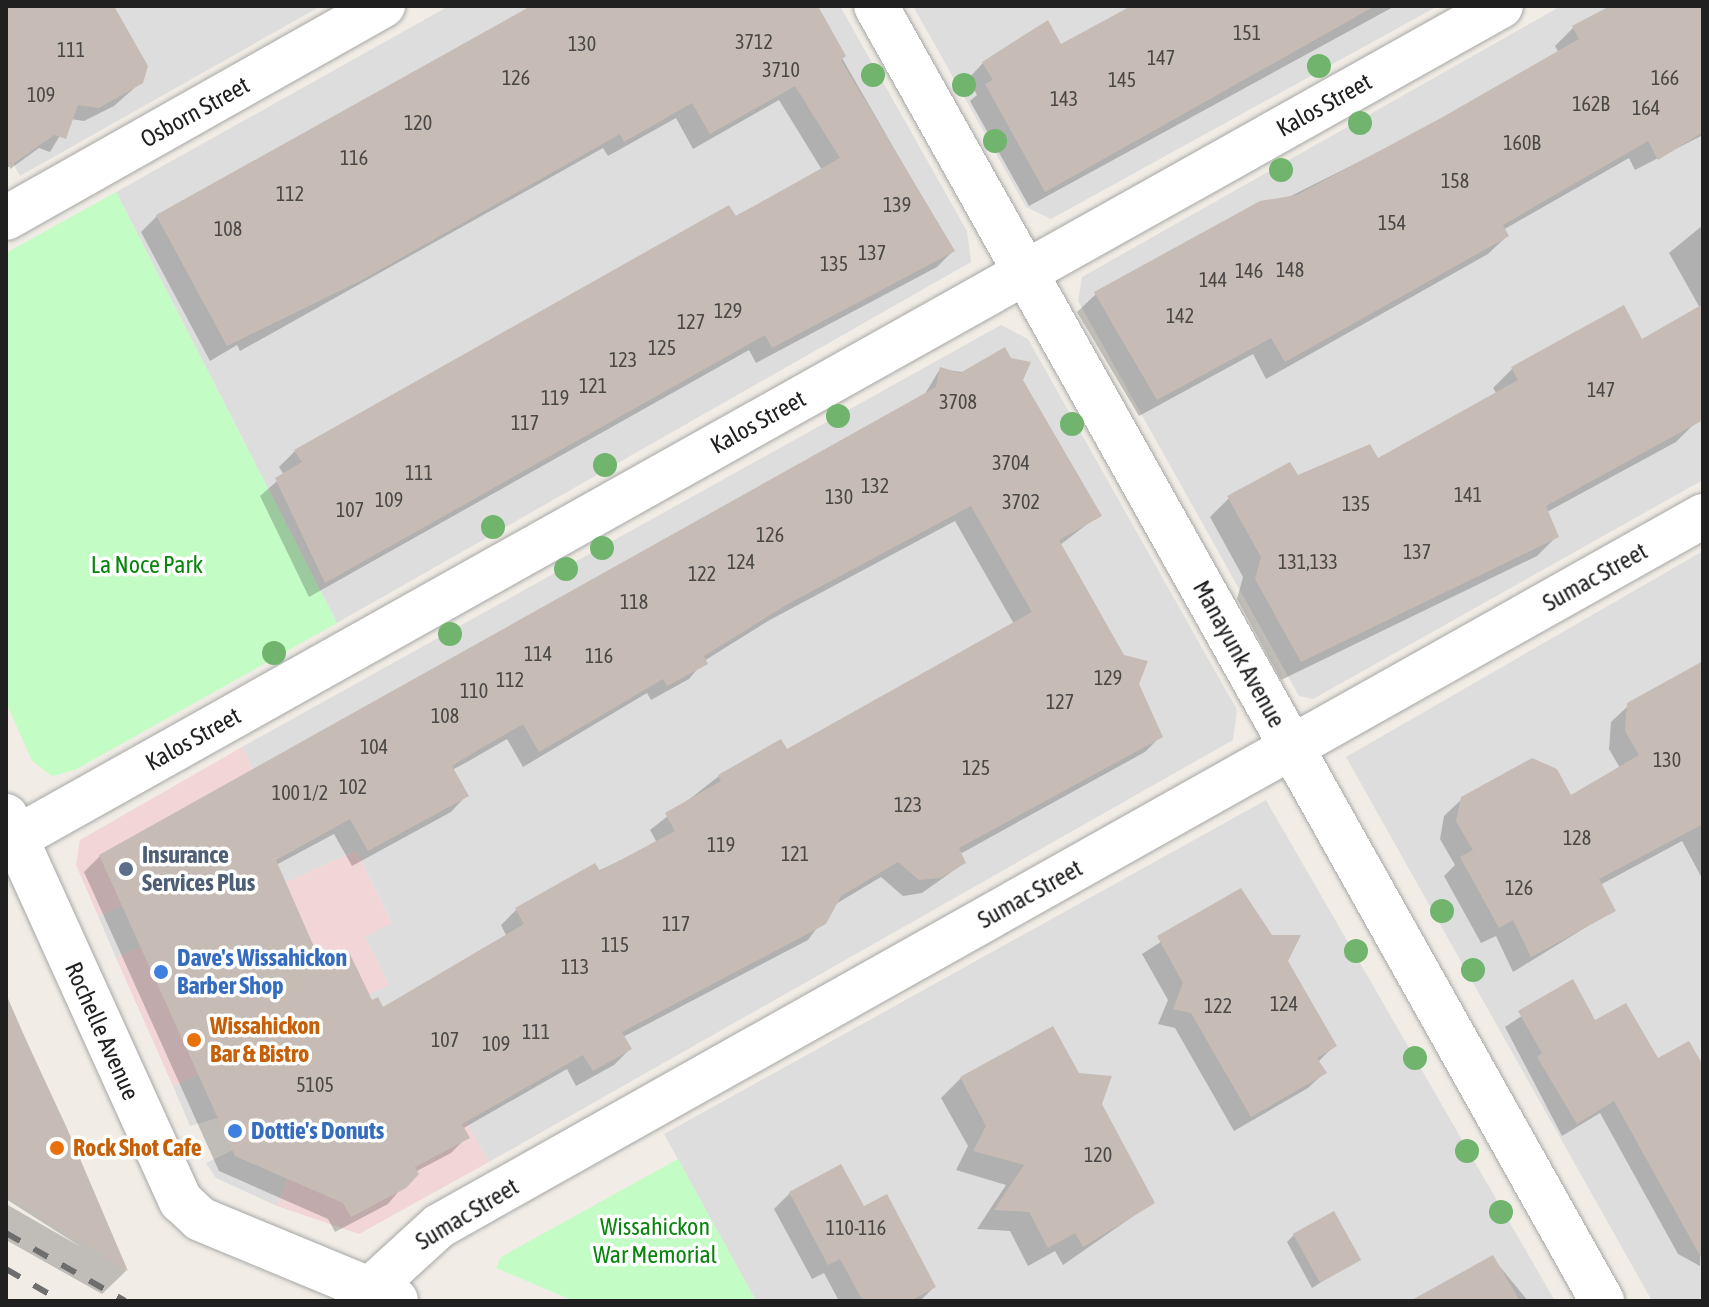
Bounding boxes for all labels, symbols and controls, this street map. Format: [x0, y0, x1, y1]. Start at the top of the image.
house number: 151 [1233, 20, 1261, 44]
house number: 3712 [735, 29, 773, 53]
house number: 130 [568, 31, 596, 55]
house number: 111 [57, 37, 85, 61]
house number: 147 [1147, 45, 1175, 69]
house number: 3710 [762, 57, 800, 81]
house number: 126 [502, 65, 530, 89]
house number: 166 [1651, 65, 1679, 89]
house number: 145 [1108, 67, 1136, 91]
street label: Kalos Street [1271, 67, 1377, 143]
street label: Osborn Street [136, 70, 254, 154]
house number: 109 [27, 82, 55, 106]
house number: 143 [1050, 86, 1078, 110]
house number: 162B [1572, 91, 1610, 115]
house number: 164 [1632, 95, 1660, 119]
house number: 120 [404, 110, 432, 134]
house number: 160B [1503, 130, 1541, 154]
house number: 116 [340, 145, 368, 169]
house number: 158 [1441, 168, 1469, 192]
house number: 112 [276, 181, 304, 205]
house number: 139 [883, 192, 911, 216]
house number: 154 [1378, 210, 1406, 234]
house number: 108 [214, 216, 242, 240]
house number: 137 [858, 240, 886, 264]
house number: 135 [820, 251, 848, 275]
house number: 148 [1276, 257, 1304, 281]
house number: 146 [1235, 258, 1263, 282]
house number: 144 [1199, 267, 1227, 291]
house number: 129 [714, 298, 742, 322]
house number: 142 [1166, 303, 1194, 327]
house number: 127 [677, 309, 705, 333]
house number: 125 [648, 335, 676, 359]
house number: 123 [609, 347, 637, 371]
house number: 121 [579, 373, 607, 397]
house number: 147 [1587, 377, 1615, 401]
street label: Kalos Street [705, 384, 811, 460]
house number: 119 [541, 385, 569, 409]
house number: 3708 [939, 389, 977, 413]
house number: 117 [511, 410, 539, 434]
house number: 3704 [992, 450, 1030, 474]
house number: 111 [405, 460, 433, 484]
house number: 132 [861, 473, 889, 497]
house number: 141 [1454, 482, 1482, 506]
house number: 130 [825, 484, 853, 508]
house number: 109 [375, 487, 403, 511]
house number: 3702 [1002, 489, 1040, 513]
house number: 135 [1342, 491, 1370, 515]
house number: 107 [336, 497, 364, 521]
house number: 126 [756, 522, 784, 546]
street label: Sumac Street [1538, 537, 1652, 617]
house number: 137 [1403, 539, 1431, 563]
house number: 124 [727, 549, 755, 573]
house number: 131,133 [1278, 549, 1338, 573]
park label: La Noce Park [91, 551, 203, 579]
house number: 122 [688, 561, 716, 585]
street label: Manayunk Avenue [1187, 576, 1291, 732]
house number: 118 [620, 589, 648, 613]
house number: 114 [524, 641, 552, 665]
house number: 116 [585, 643, 613, 667]
house number: 129 [1094, 665, 1122, 689]
house number: 112 [496, 667, 524, 691]
house number: 110 [460, 678, 488, 702]
house number: 127 [1046, 689, 1074, 713]
street label: Kalos Street [140, 701, 246, 777]
house number: 108 [431, 703, 459, 727]
house number: 104 [360, 734, 388, 758]
house number: 130 [1653, 747, 1681, 771]
house number: 125 [962, 755, 990, 779]
house number: 102 [339, 774, 367, 798]
house number: 100 1/2 [272, 780, 328, 804]
house number: 123 [894, 792, 922, 816]
house number: 128 [1563, 825, 1591, 849]
house number: 119 [707, 832, 735, 856]
place label: Insurance Services Plus [142, 841, 255, 897]
house number: 121 [781, 841, 809, 865]
street label: Sumac Street [973, 854, 1087, 934]
marker: Insurance Services Plus [117, 860, 135, 878]
house number: 126 [1505, 875, 1533, 899]
house number: 117 [662, 911, 690, 935]
house number: 115 [601, 932, 629, 956]
place label: Dave's Wissahickon Barber Shop [177, 944, 347, 1000]
house number: 113 [561, 954, 589, 978]
street label: Rochelle Avenue [59, 958, 145, 1104]
marker: Dave's Wissahickon Barber Shop [152, 963, 170, 981]
house number: 124 [1270, 991, 1298, 1015]
house number: 122 [1204, 993, 1232, 1017]
place label: Wissahickon Bar & Bistro [210, 1012, 320, 1068]
house number: 111 [522, 1019, 550, 1043]
house number: 107 [431, 1027, 459, 1051]
marker: Wissahickon Bar & Bistro [185, 1031, 203, 1049]
house number: 109 [482, 1031, 510, 1055]
house number: 5105 [296, 1072, 334, 1096]
place label: Dottie's Donuts [251, 1117, 384, 1145]
marker: Dottie's Donuts [226, 1122, 244, 1140]
place label: Rock Shot Cafe [73, 1134, 202, 1162]
marker: Rock Shot Cafe [48, 1139, 66, 1157]
house number: 120 [1084, 1142, 1112, 1166]
street label: Sumac Street [410, 1172, 524, 1256]
park label: Wissahickon War Memorial [593, 1213, 717, 1269]
house number: 110-116 [826, 1215, 886, 1239]

